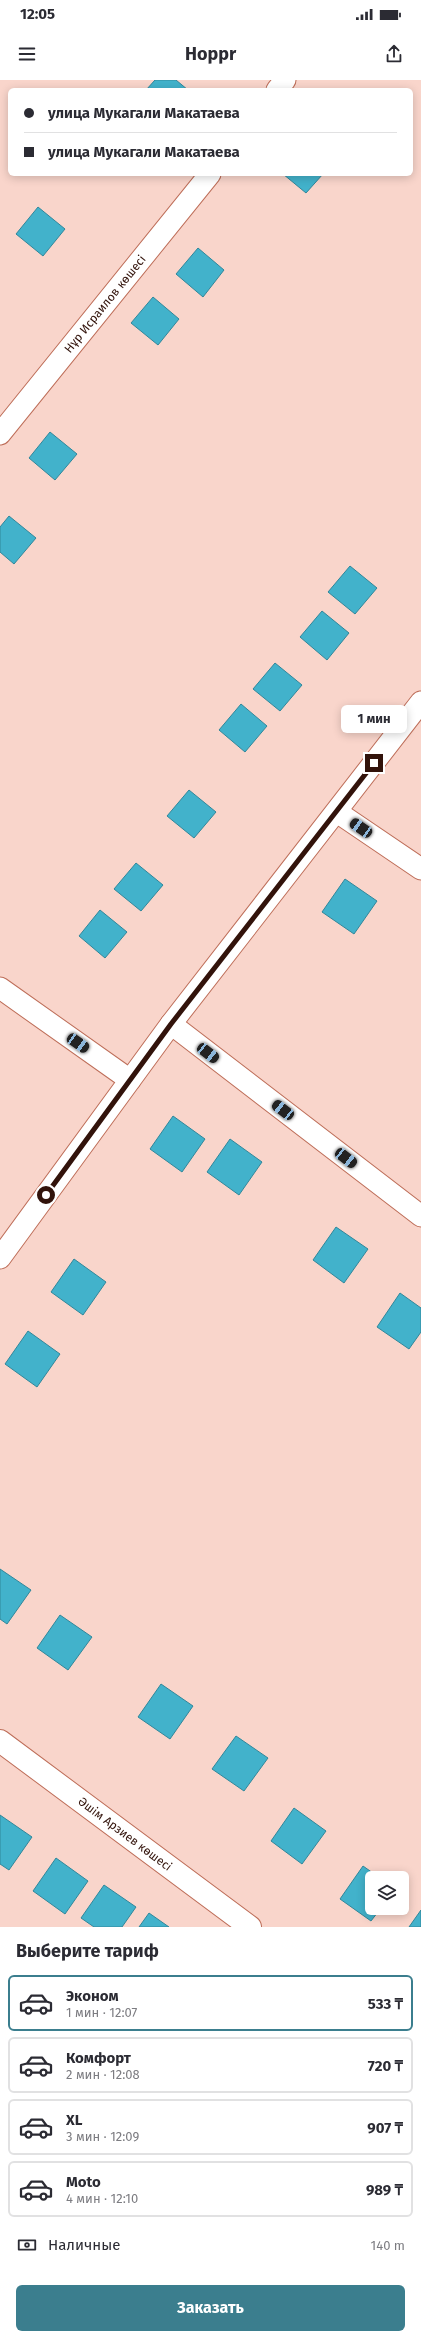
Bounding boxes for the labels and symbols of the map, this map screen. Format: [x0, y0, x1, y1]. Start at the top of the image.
street label: Нұр Исраилов көшесі [61, 252, 149, 356]
callout: 1 мин [341, 705, 407, 733]
route end [365, 754, 383, 772]
car [348, 816, 374, 840]
car [65, 1031, 91, 1055]
car [195, 1041, 221, 1065]
car [270, 1098, 296, 1122]
car [333, 1146, 359, 1170]
route start [37, 1186, 55, 1204]
street label: Әшім Арзиев көшесі [75, 1794, 175, 1874]

